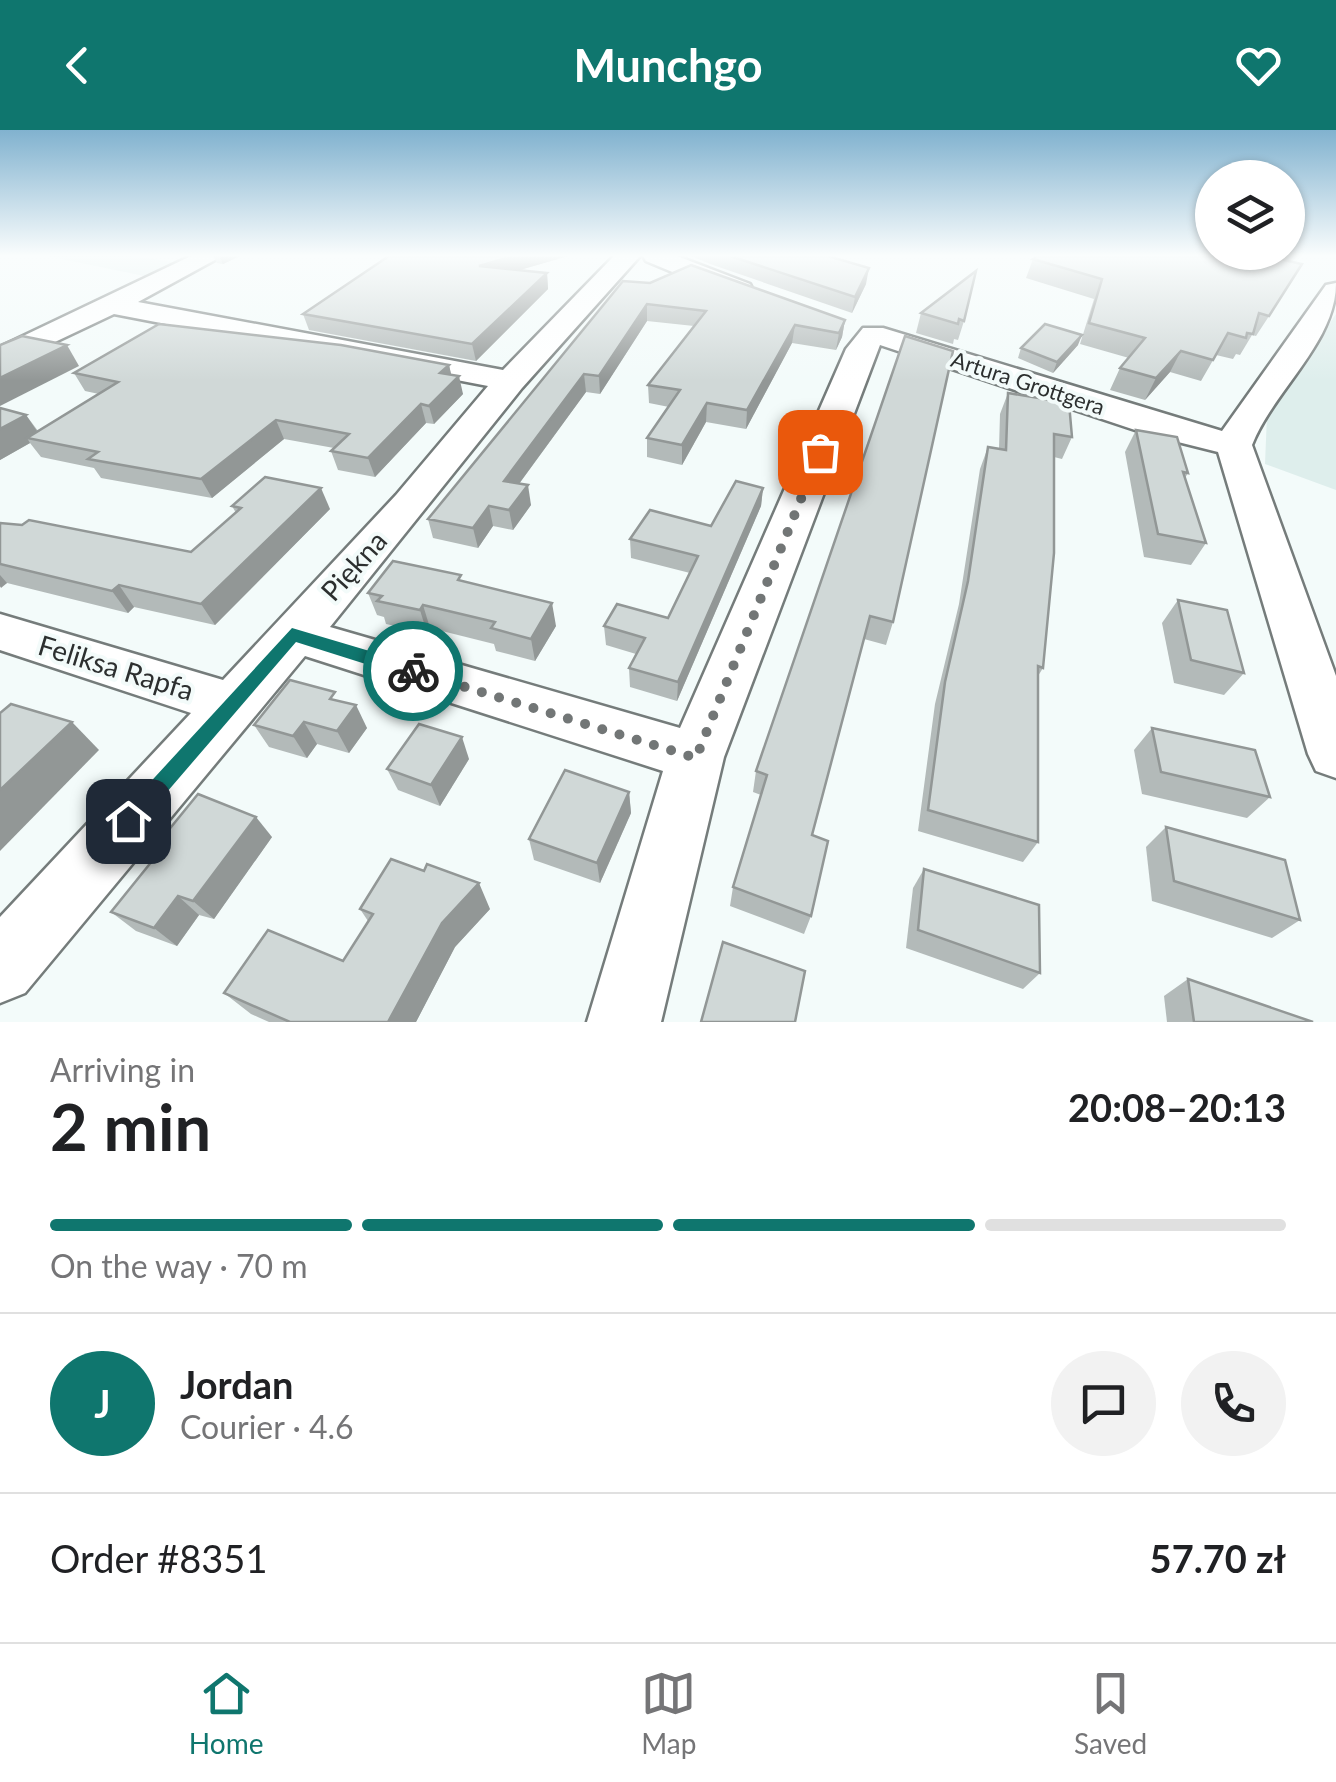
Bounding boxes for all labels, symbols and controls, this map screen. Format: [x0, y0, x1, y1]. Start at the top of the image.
icon: back [50, 38, 105, 93]
text: Munchgo [573, 38, 763, 92]
icon: heart [1231, 38, 1286, 93]
map controls [1195, 160, 1305, 270]
button: layers [1195, 160, 1305, 270]
street label: Artura Grottgera [948, 345, 1108, 420]
pin [778, 410, 863, 495]
icon: bag [793, 425, 848, 480]
street label: Piękna [313, 523, 393, 607]
courier [363, 621, 463, 721]
street label: Feliksa Rapfa [35, 627, 198, 707]
icon: bike [386, 644, 441, 699]
pin [86, 779, 171, 864]
icon: home [101, 794, 156, 849]
text: Arriving in [50, 1050, 195, 1089]
text: 20:08–20:13 [1068, 1084, 1286, 1130]
text: 2 min [50, 1087, 211, 1165]
text: On the way · 70 m [50, 1246, 308, 1285]
button: chat [1051, 1351, 1156, 1456]
button: phone [1181, 1351, 1286, 1456]
text: Jordan [180, 1361, 293, 1407]
text: J [94, 1380, 111, 1426]
text: Courier · 4.6 [180, 1407, 354, 1446]
text: Order #8351 [50, 1535, 267, 1581]
text: 57.70 zł [1150, 1535, 1286, 1581]
tab: Home [189, 1666, 263, 1760]
tab: Map [641, 1666, 696, 1760]
tab: Saved [1074, 1666, 1147, 1760]

